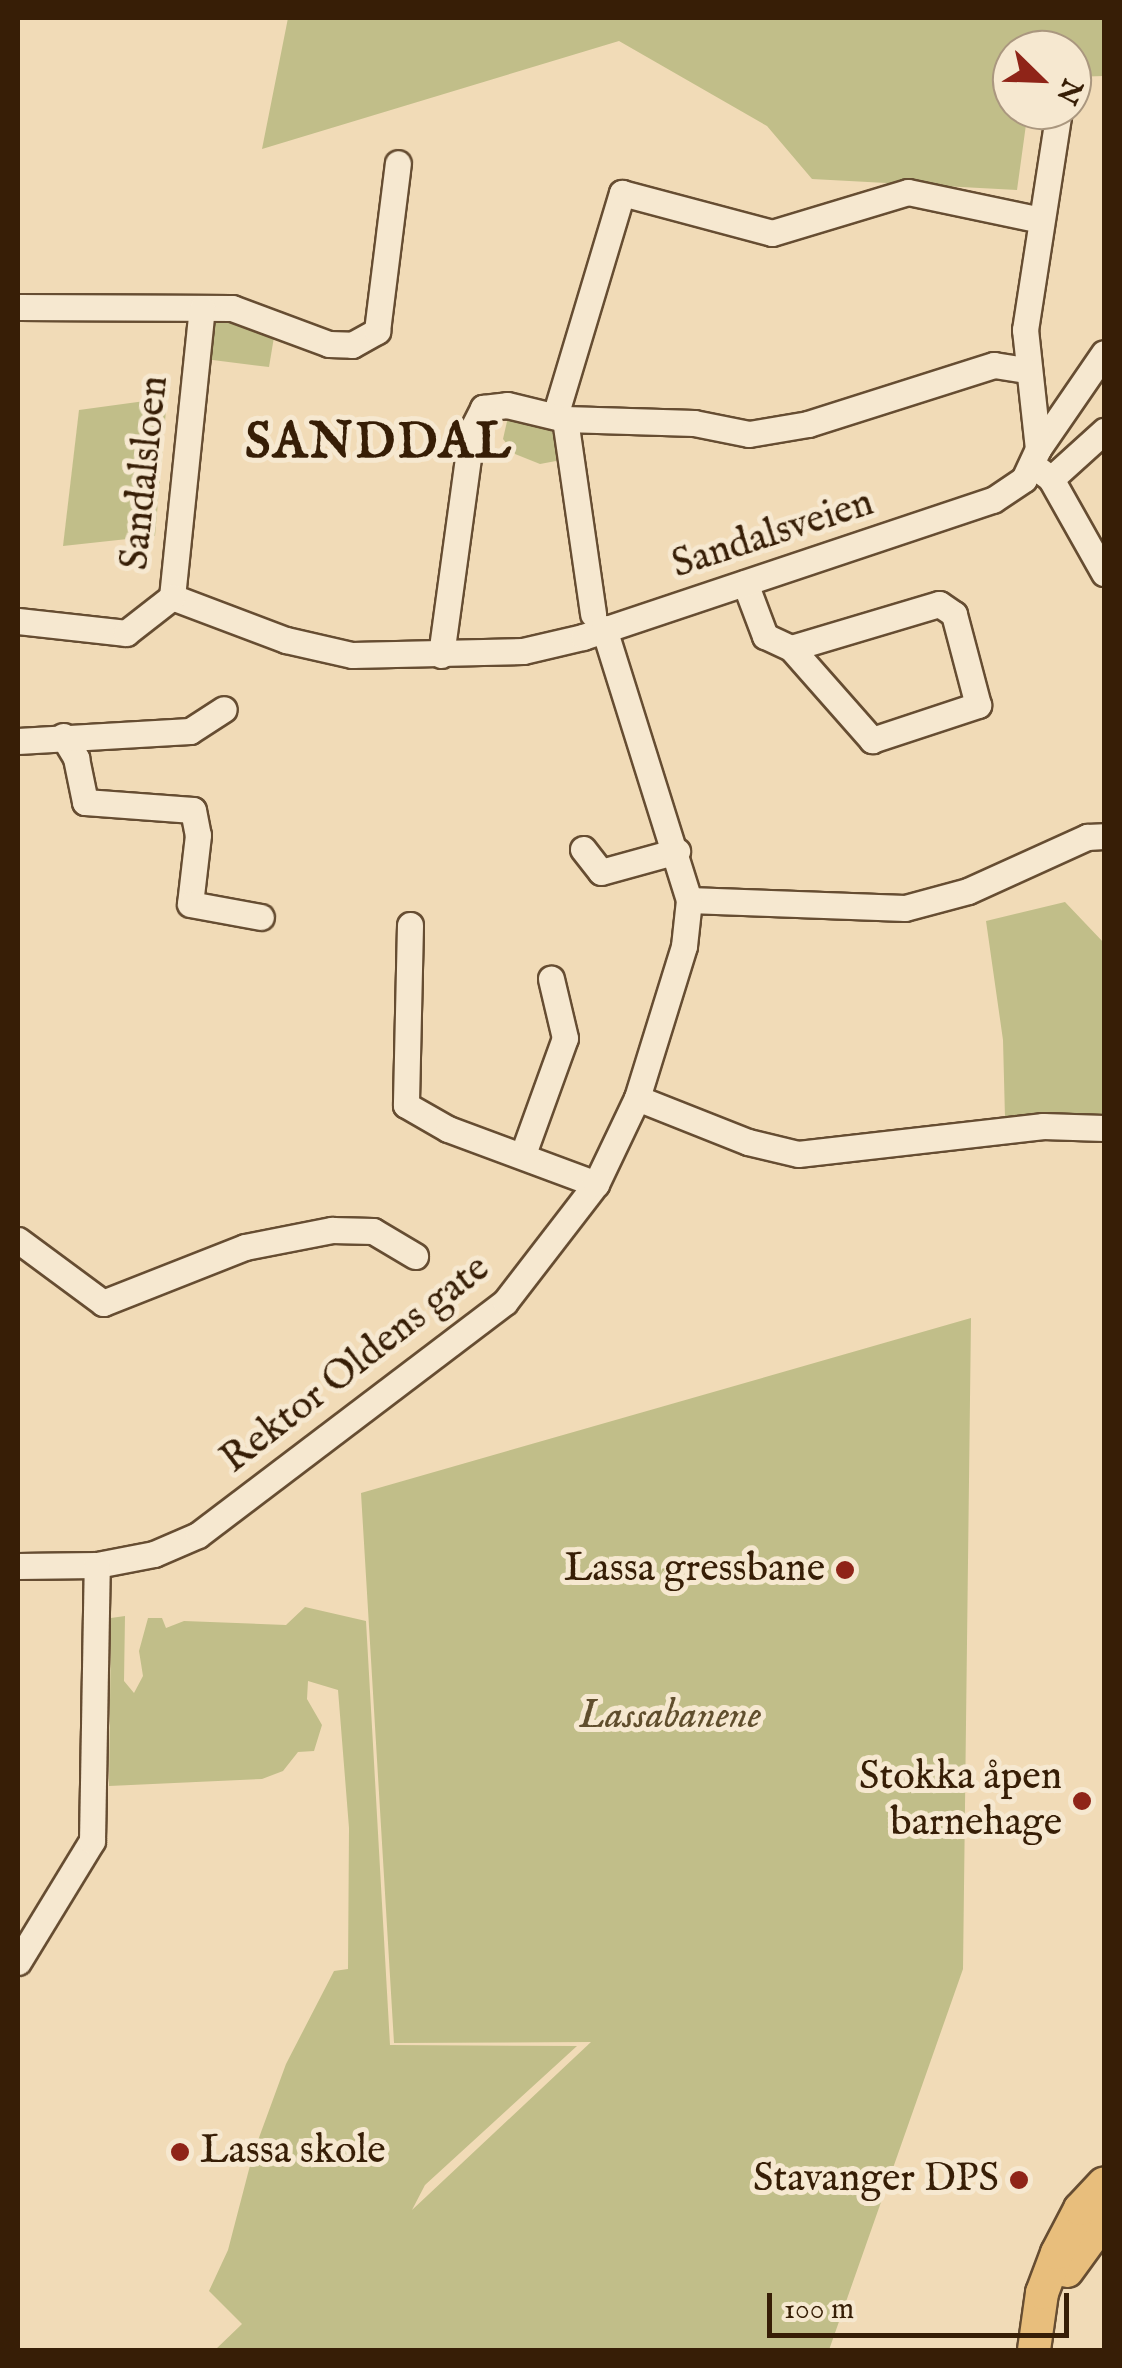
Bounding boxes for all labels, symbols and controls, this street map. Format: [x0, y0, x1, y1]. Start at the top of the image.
north arrow [992, 30, 1092, 130]
text: N [1047, 73, 1089, 109]
street label: Sandalsloen [112, 374, 180, 572]
district label: SANDDAL [245, 414, 513, 474]
street label: Sandalsveien [666, 480, 880, 590]
street label: Rektor Oldens gate [212, 1245, 500, 1485]
place label: Lassa gressbane [564, 1546, 825, 1594]
marker: Lassa gressbane [834, 1559, 856, 1581]
park label: Lassabanene [579, 1693, 761, 1741]
place label: Stokka åpen barnehage [859, 1754, 1062, 1848]
marker: Stokka åpen barnehage [1071, 1790, 1093, 1812]
place label: Lassa skole [200, 2128, 386, 2176]
marker: Lassa skole [169, 2141, 191, 2163]
place label: Stavanger DPS [753, 2156, 999, 2204]
marker: Stavanger DPS [1008, 2169, 1030, 2191]
scale bar [772, 2273, 1074, 2335]
text: 100 m [784, 2291, 854, 2329]

